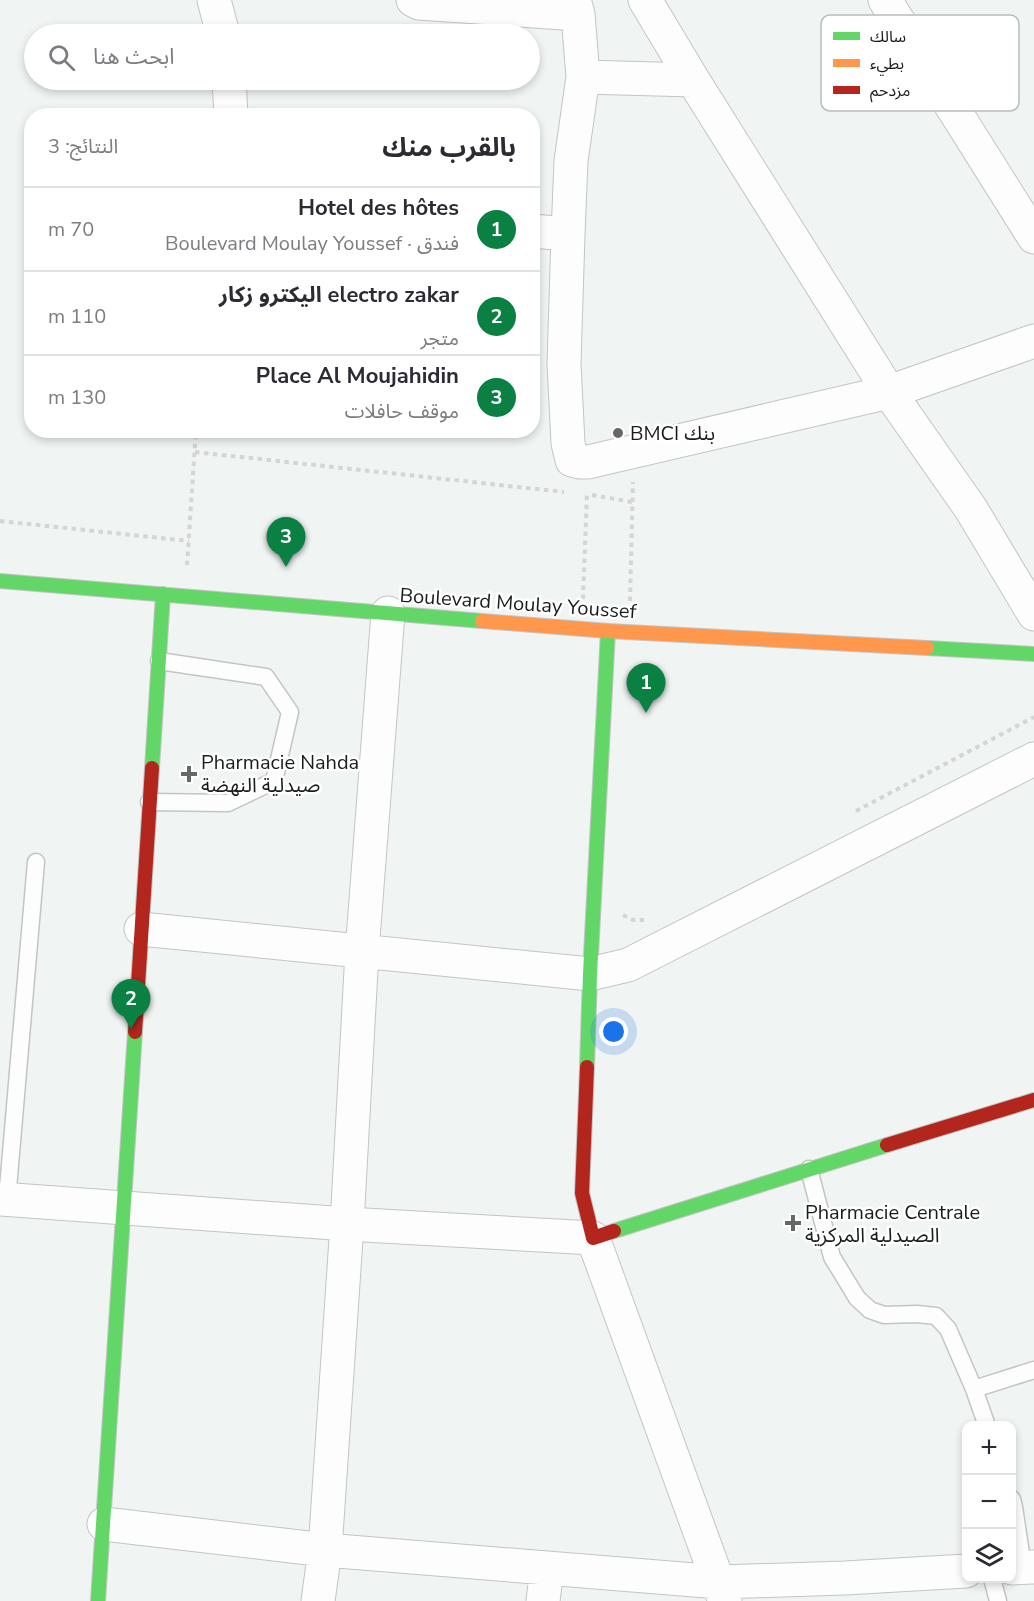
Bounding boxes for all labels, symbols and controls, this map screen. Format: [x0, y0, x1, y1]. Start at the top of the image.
legend [821, 15, 1019, 111]
search box [24, 24, 540, 90]
text: سالك [870, 26, 906, 48]
icon: search [45, 41, 78, 74]
text: ابحث هنا [93, 42, 174, 72]
text: بطيء [870, 53, 904, 76]
text: مزدحم [870, 80, 910, 103]
text: بالقرب منك [382, 130, 516, 165]
text: النتائج: 3 [48, 133, 118, 160]
text: Hotel des hôtes [298, 193, 459, 223]
text: 70 m [48, 216, 94, 243]
text: 1 [491, 216, 503, 243]
text: فندق · Boulevard Moulay Youssef [165, 230, 459, 257]
text: electro zakar اليكترو زكار [219, 280, 459, 310]
text: 110 m [48, 303, 106, 330]
text: 2 [491, 303, 503, 330]
text: متجر [420, 325, 459, 352]
text: Place Al Moujahidin [256, 361, 459, 391]
text: 130 m [48, 384, 106, 411]
text: 3 [491, 384, 503, 411]
text: موقف حافلات [345, 398, 459, 425]
place label: BMCI بنك [630, 420, 715, 447]
marker: BMCI بنك [611, 426, 625, 440]
pin: 3 [266, 518, 306, 567]
street label: Boulevard Moulay Youssef [399, 582, 638, 625]
pin: 1 [626, 664, 666, 713]
place label: Pharmacie Nahda صيدلية النهضة [201, 749, 359, 799]
marker: Pharmacie Nahda صيدلية النهضة [182, 767, 196, 781]
pin: 2 [112, 980, 150, 1029]
your location [599, 1017, 628, 1046]
place label: Pharmacie Centrale الصيدلية المركزية [805, 1199, 980, 1249]
marker: Pharmacie Centrale الصيدلية المركزية [786, 1216, 800, 1230]
map controls [962, 1421, 1016, 1583]
button: + [962, 1421, 1016, 1475]
button: − [962, 1475, 1016, 1529]
button: layers [962, 1529, 1016, 1583]

